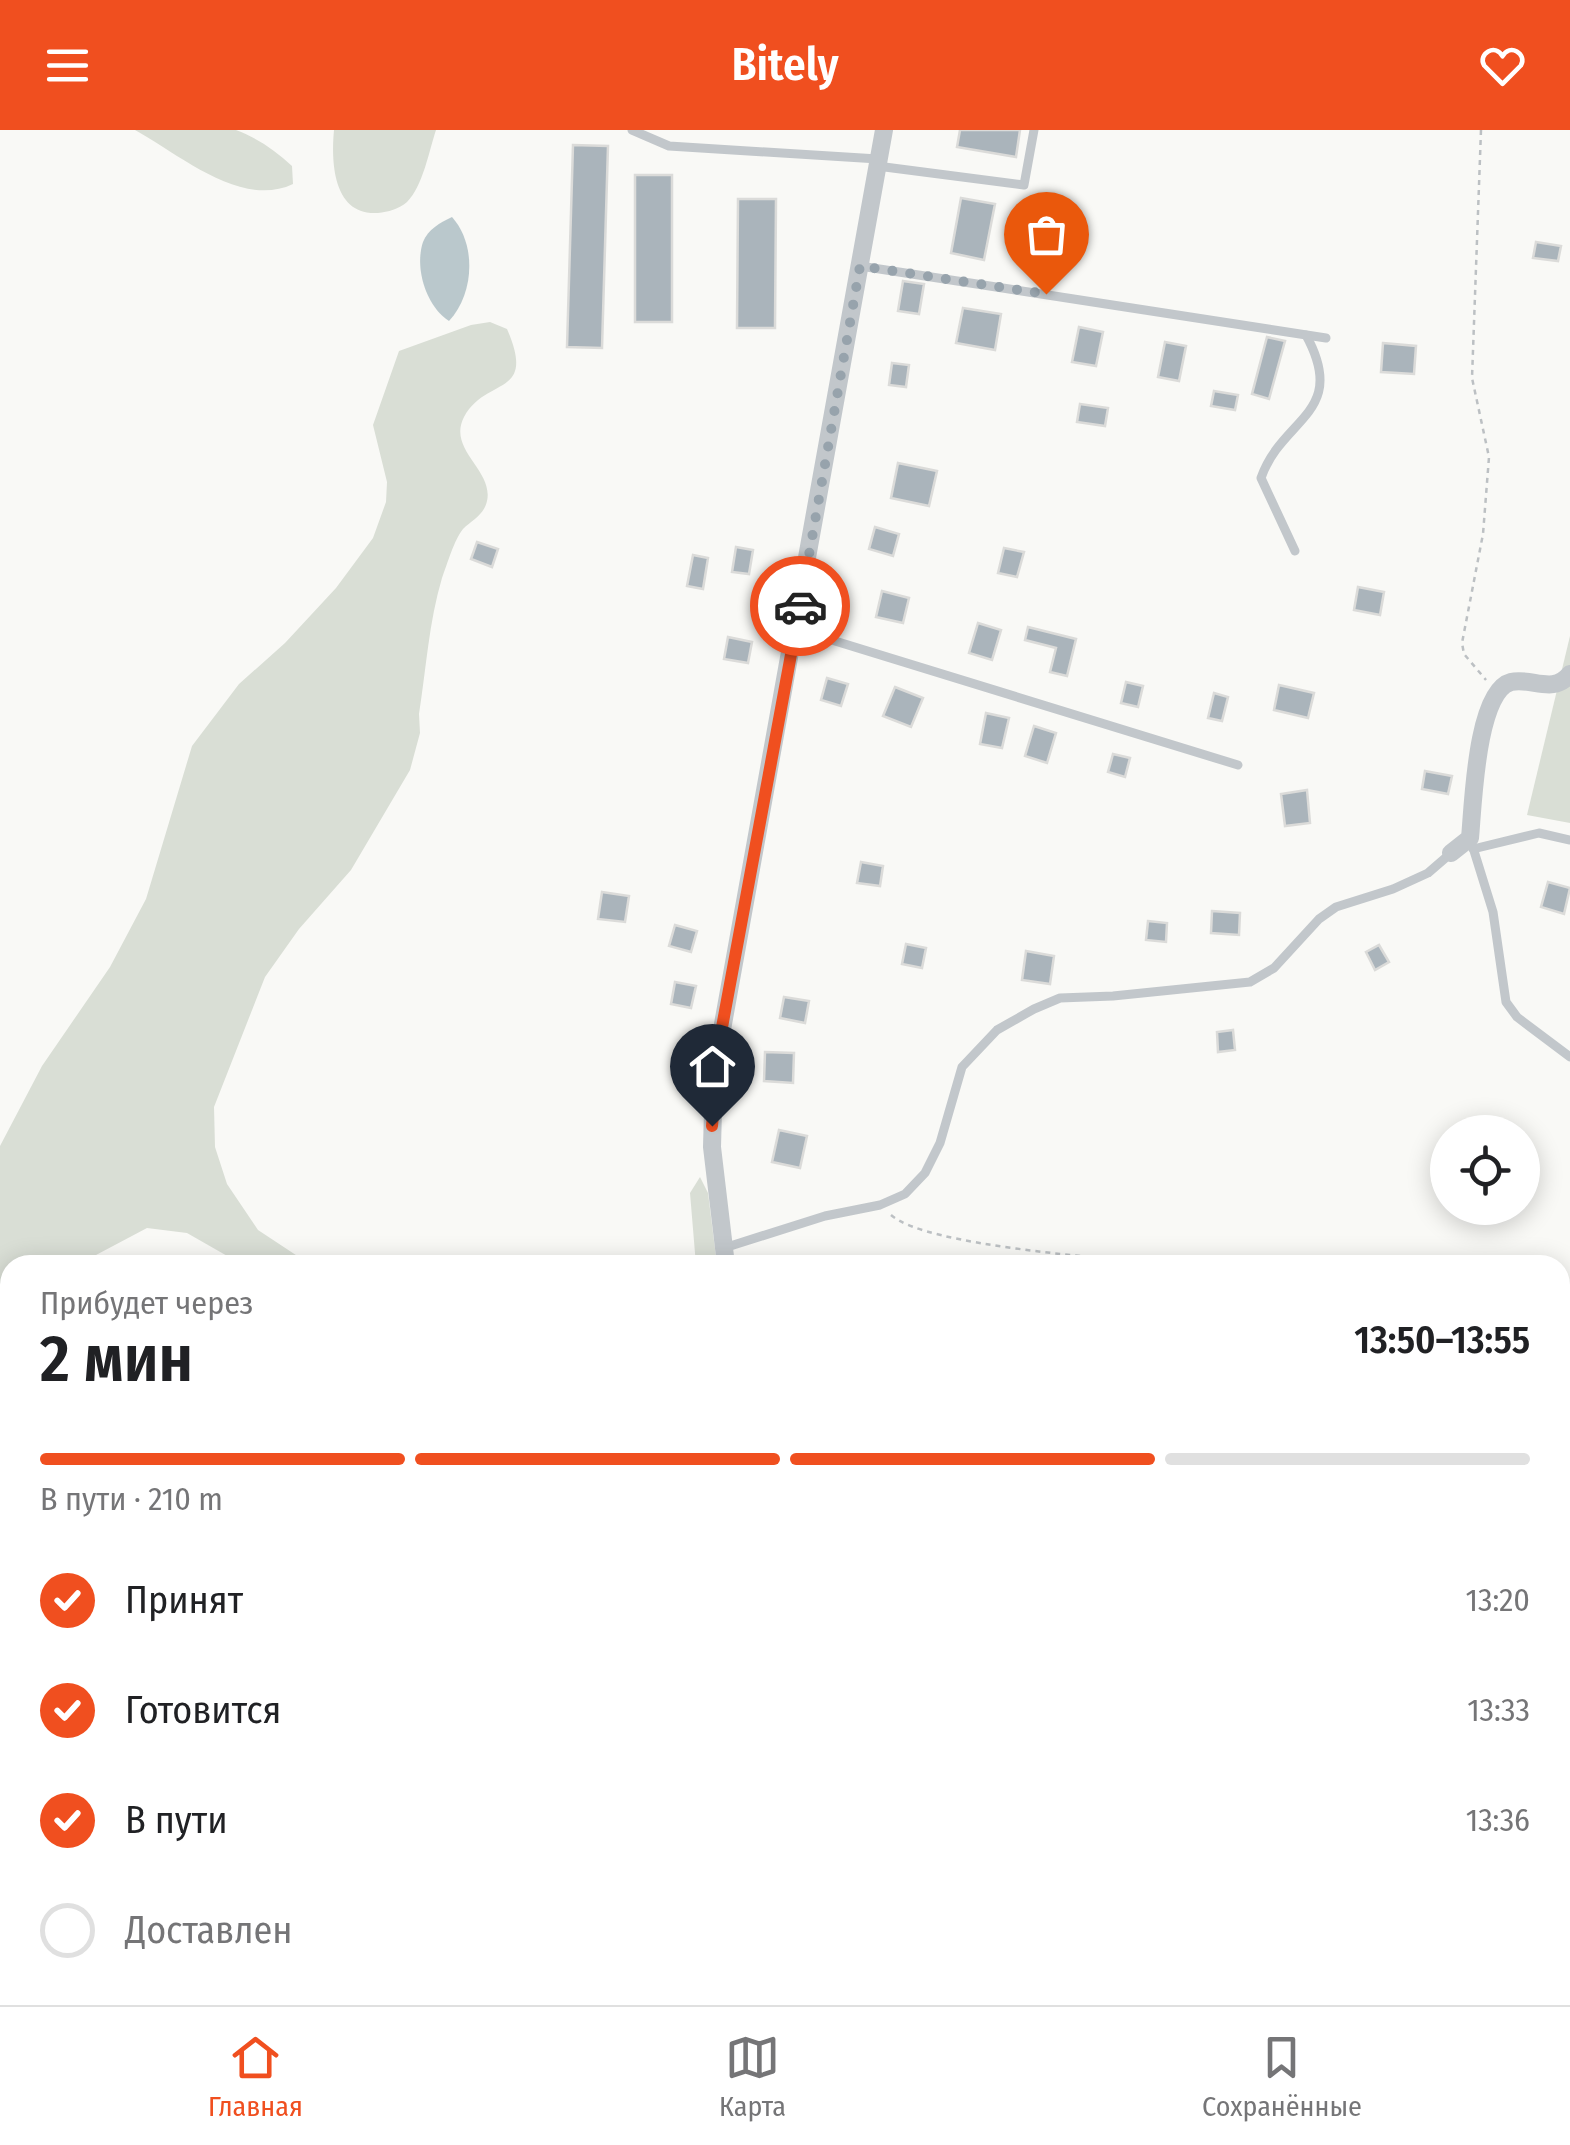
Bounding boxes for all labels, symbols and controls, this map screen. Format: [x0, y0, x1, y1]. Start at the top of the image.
icon: menu [40, 38, 95, 93]
text: Bitely [731, 38, 839, 92]
icon: heart [1475, 38, 1530, 93]
pin [1004, 192, 1089, 295]
icon: bag [1019, 207, 1074, 262]
courier [750, 556, 850, 656]
icon: car [773, 579, 828, 634]
pin [670, 1024, 755, 1127]
icon: home [685, 1039, 740, 1094]
map controls [1430, 1115, 1540, 1225]
button: locate [1430, 1115, 1540, 1225]
text: Прибудет через [40, 1284, 253, 1322]
text: 13:50–13:55 [1354, 1317, 1530, 1363]
text: 2 мин [40, 1320, 193, 1398]
text: В пути · 210 m [40, 1480, 223, 1518]
icon: check [40, 1573, 95, 1628]
text: Принят [125, 1577, 243, 1623]
text: 13:20 [1466, 1581, 1530, 1619]
icon: check [40, 1683, 95, 1738]
text: Готовится [125, 1687, 281, 1733]
text: 13:33 [1467, 1691, 1530, 1729]
icon: check [40, 1793, 95, 1848]
text: В пути [125, 1797, 228, 1843]
text: 13:36 [1466, 1801, 1530, 1839]
text: Доставлен [125, 1907, 292, 1953]
tab: Главная [208, 2030, 303, 2123]
tab: Карта [719, 2030, 786, 2123]
tab: Сохранённые [1202, 2030, 1362, 2123]

